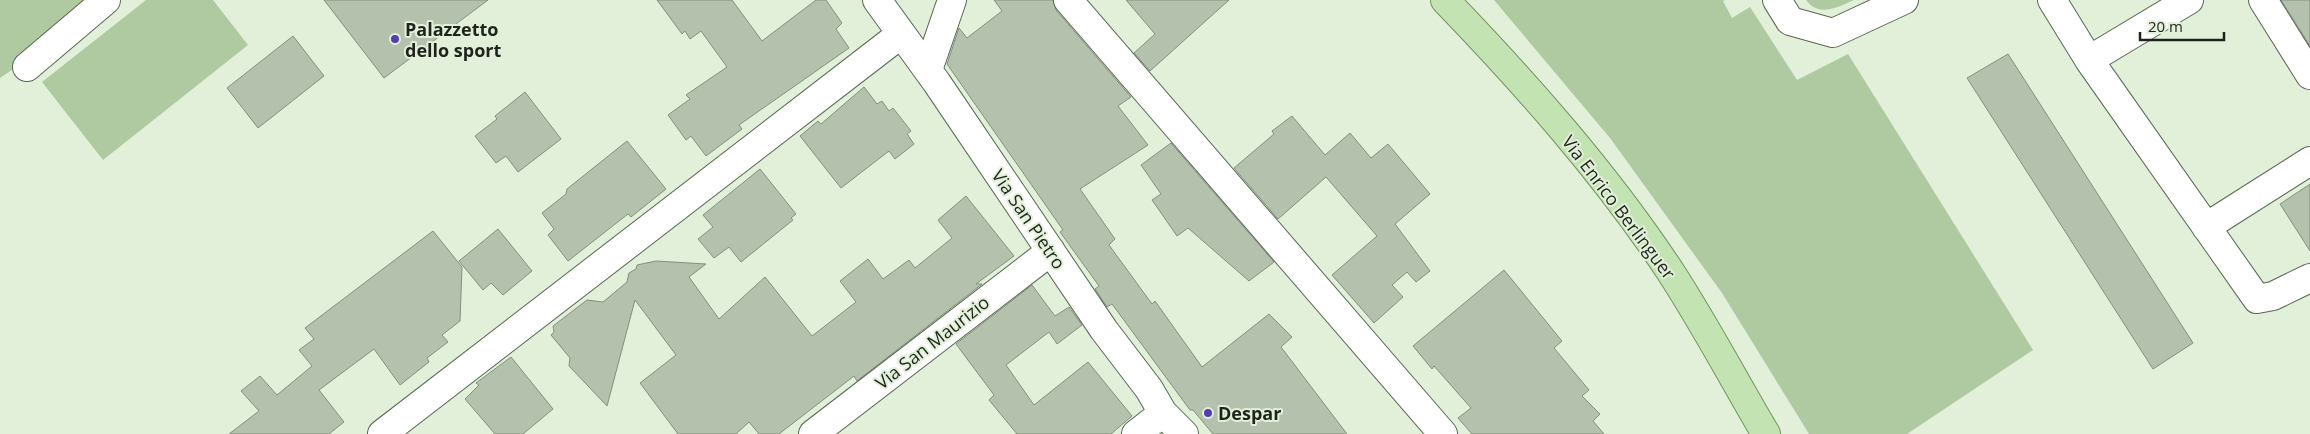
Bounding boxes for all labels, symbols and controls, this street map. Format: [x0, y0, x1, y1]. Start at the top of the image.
scale bar [2140, 10, 2224, 42]
text: 20 m [2148, 16, 2183, 36]
place label: Palazzetto dello sport [405, 17, 501, 62]
marker: Palazzetto dello sport [389, 33, 401, 45]
street label: Via Enrico Berlinguer [1557, 130, 1681, 284]
street label: Via San Pietro [987, 164, 1071, 274]
street label: Via San Maurizio [870, 290, 994, 394]
place label: Despar [1218, 401, 1281, 425]
marker: Despar [1202, 407, 1214, 419]

